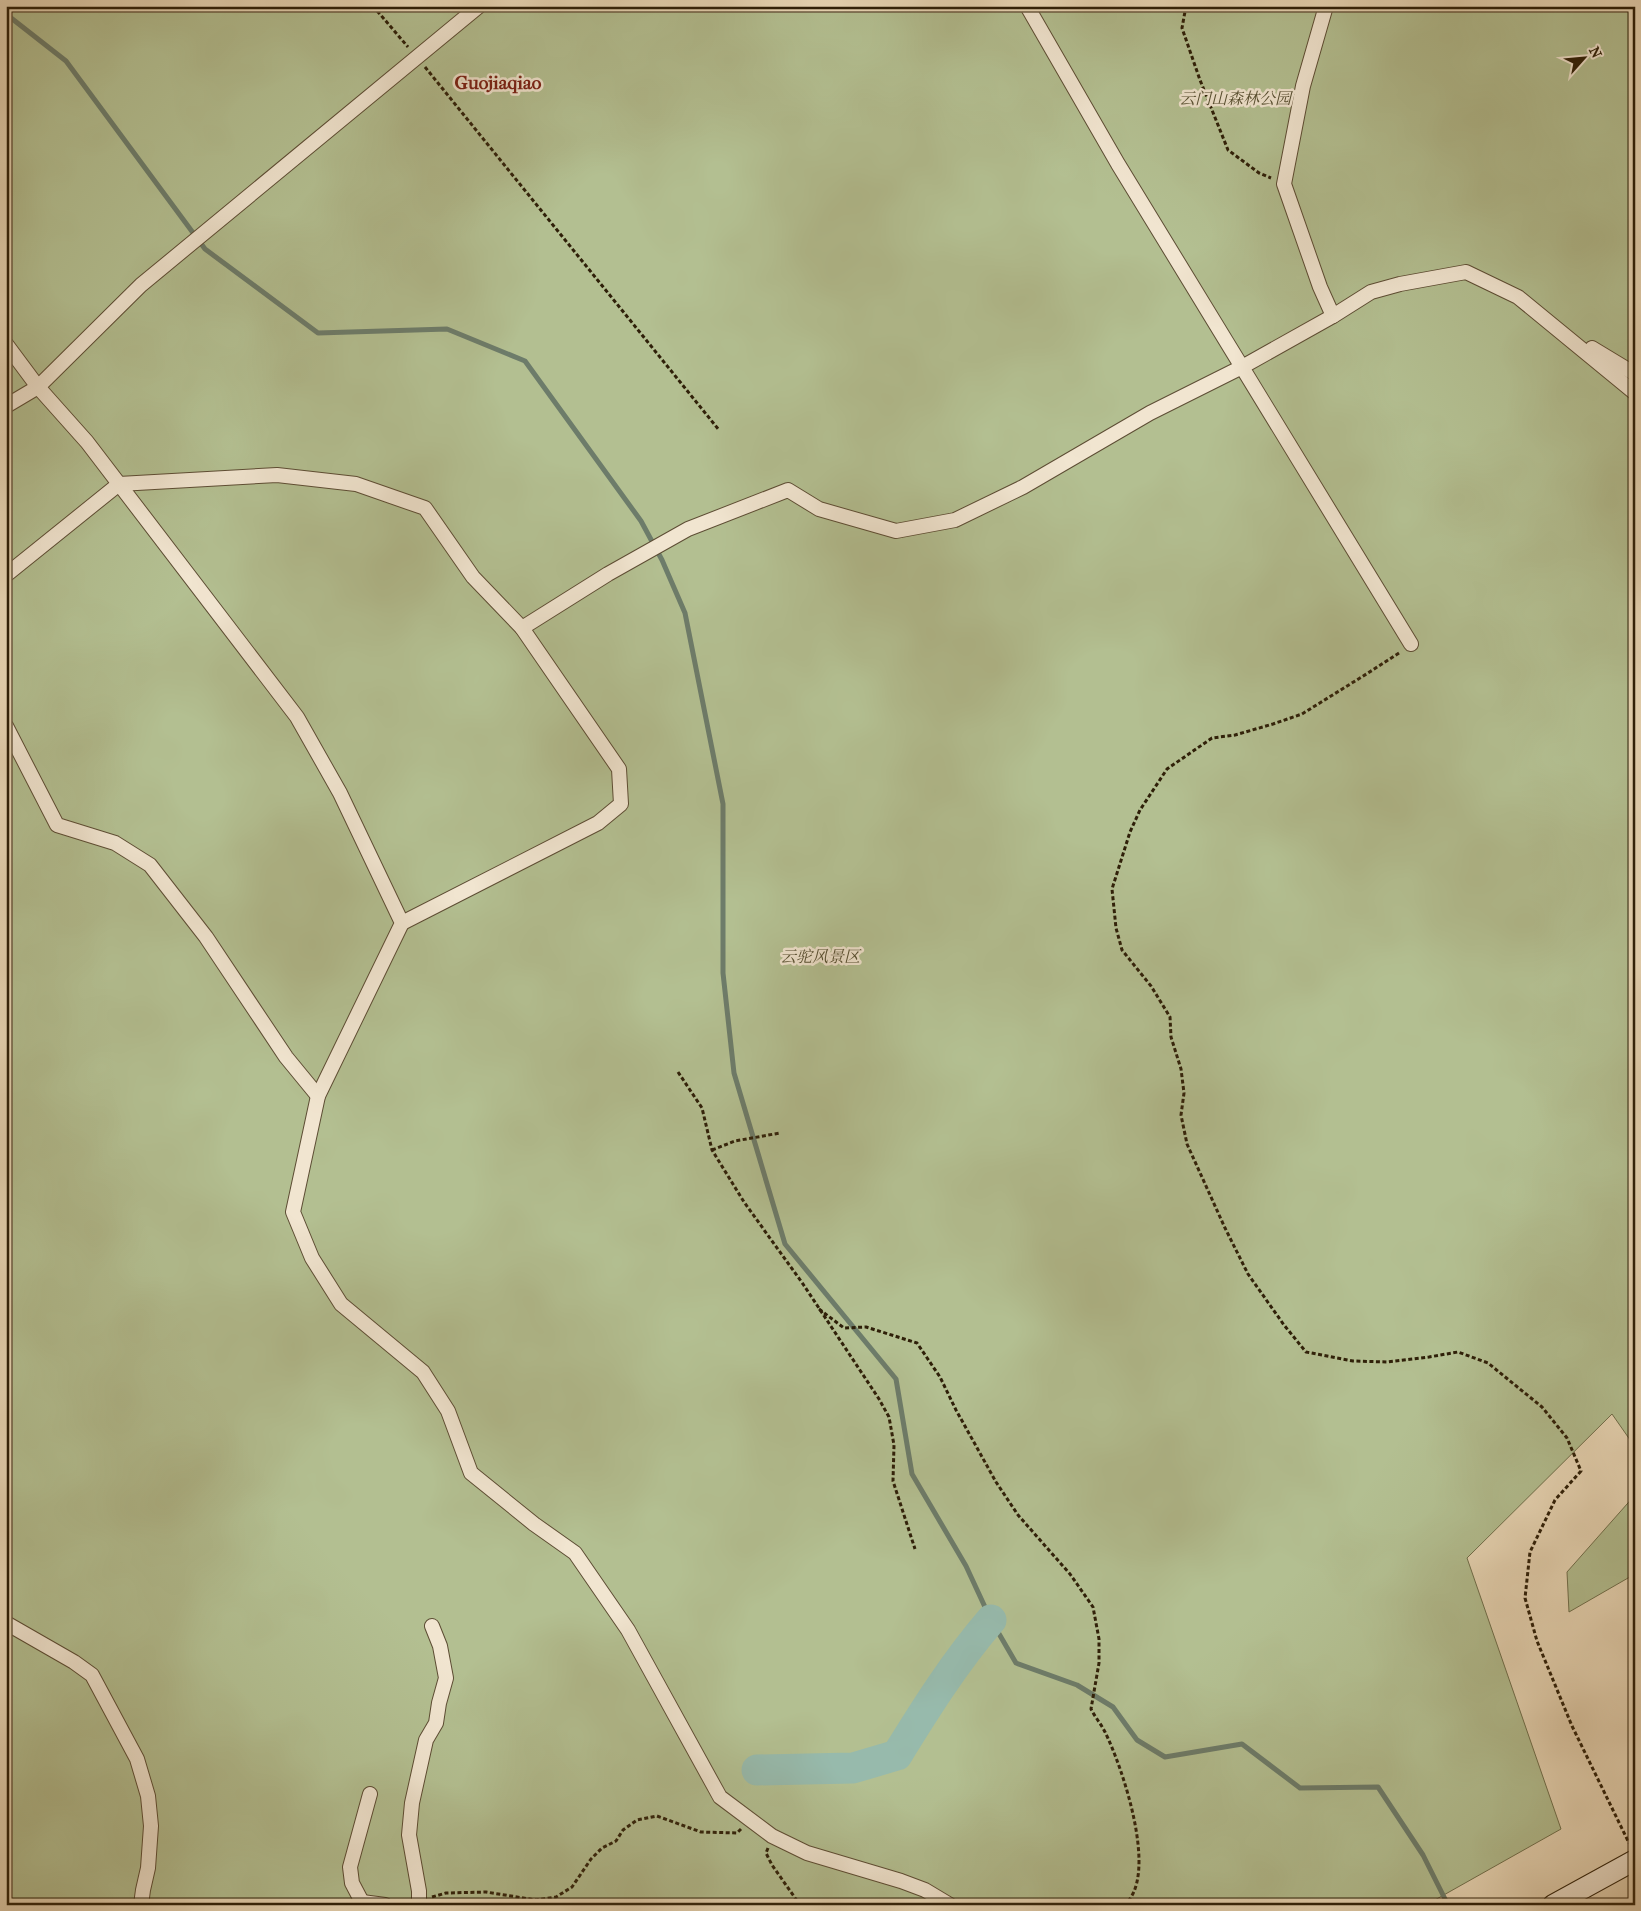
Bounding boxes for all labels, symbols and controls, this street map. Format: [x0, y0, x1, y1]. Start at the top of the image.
north arrow [1558, 32, 1608, 82]
text: N [1585, 44, 1605, 61]
district label: Guojiaqiao [455, 72, 542, 94]
park label: 云门山森林公园 [1179, 89, 1294, 108]
park label: 云驼风景区 [780, 947, 862, 966]

